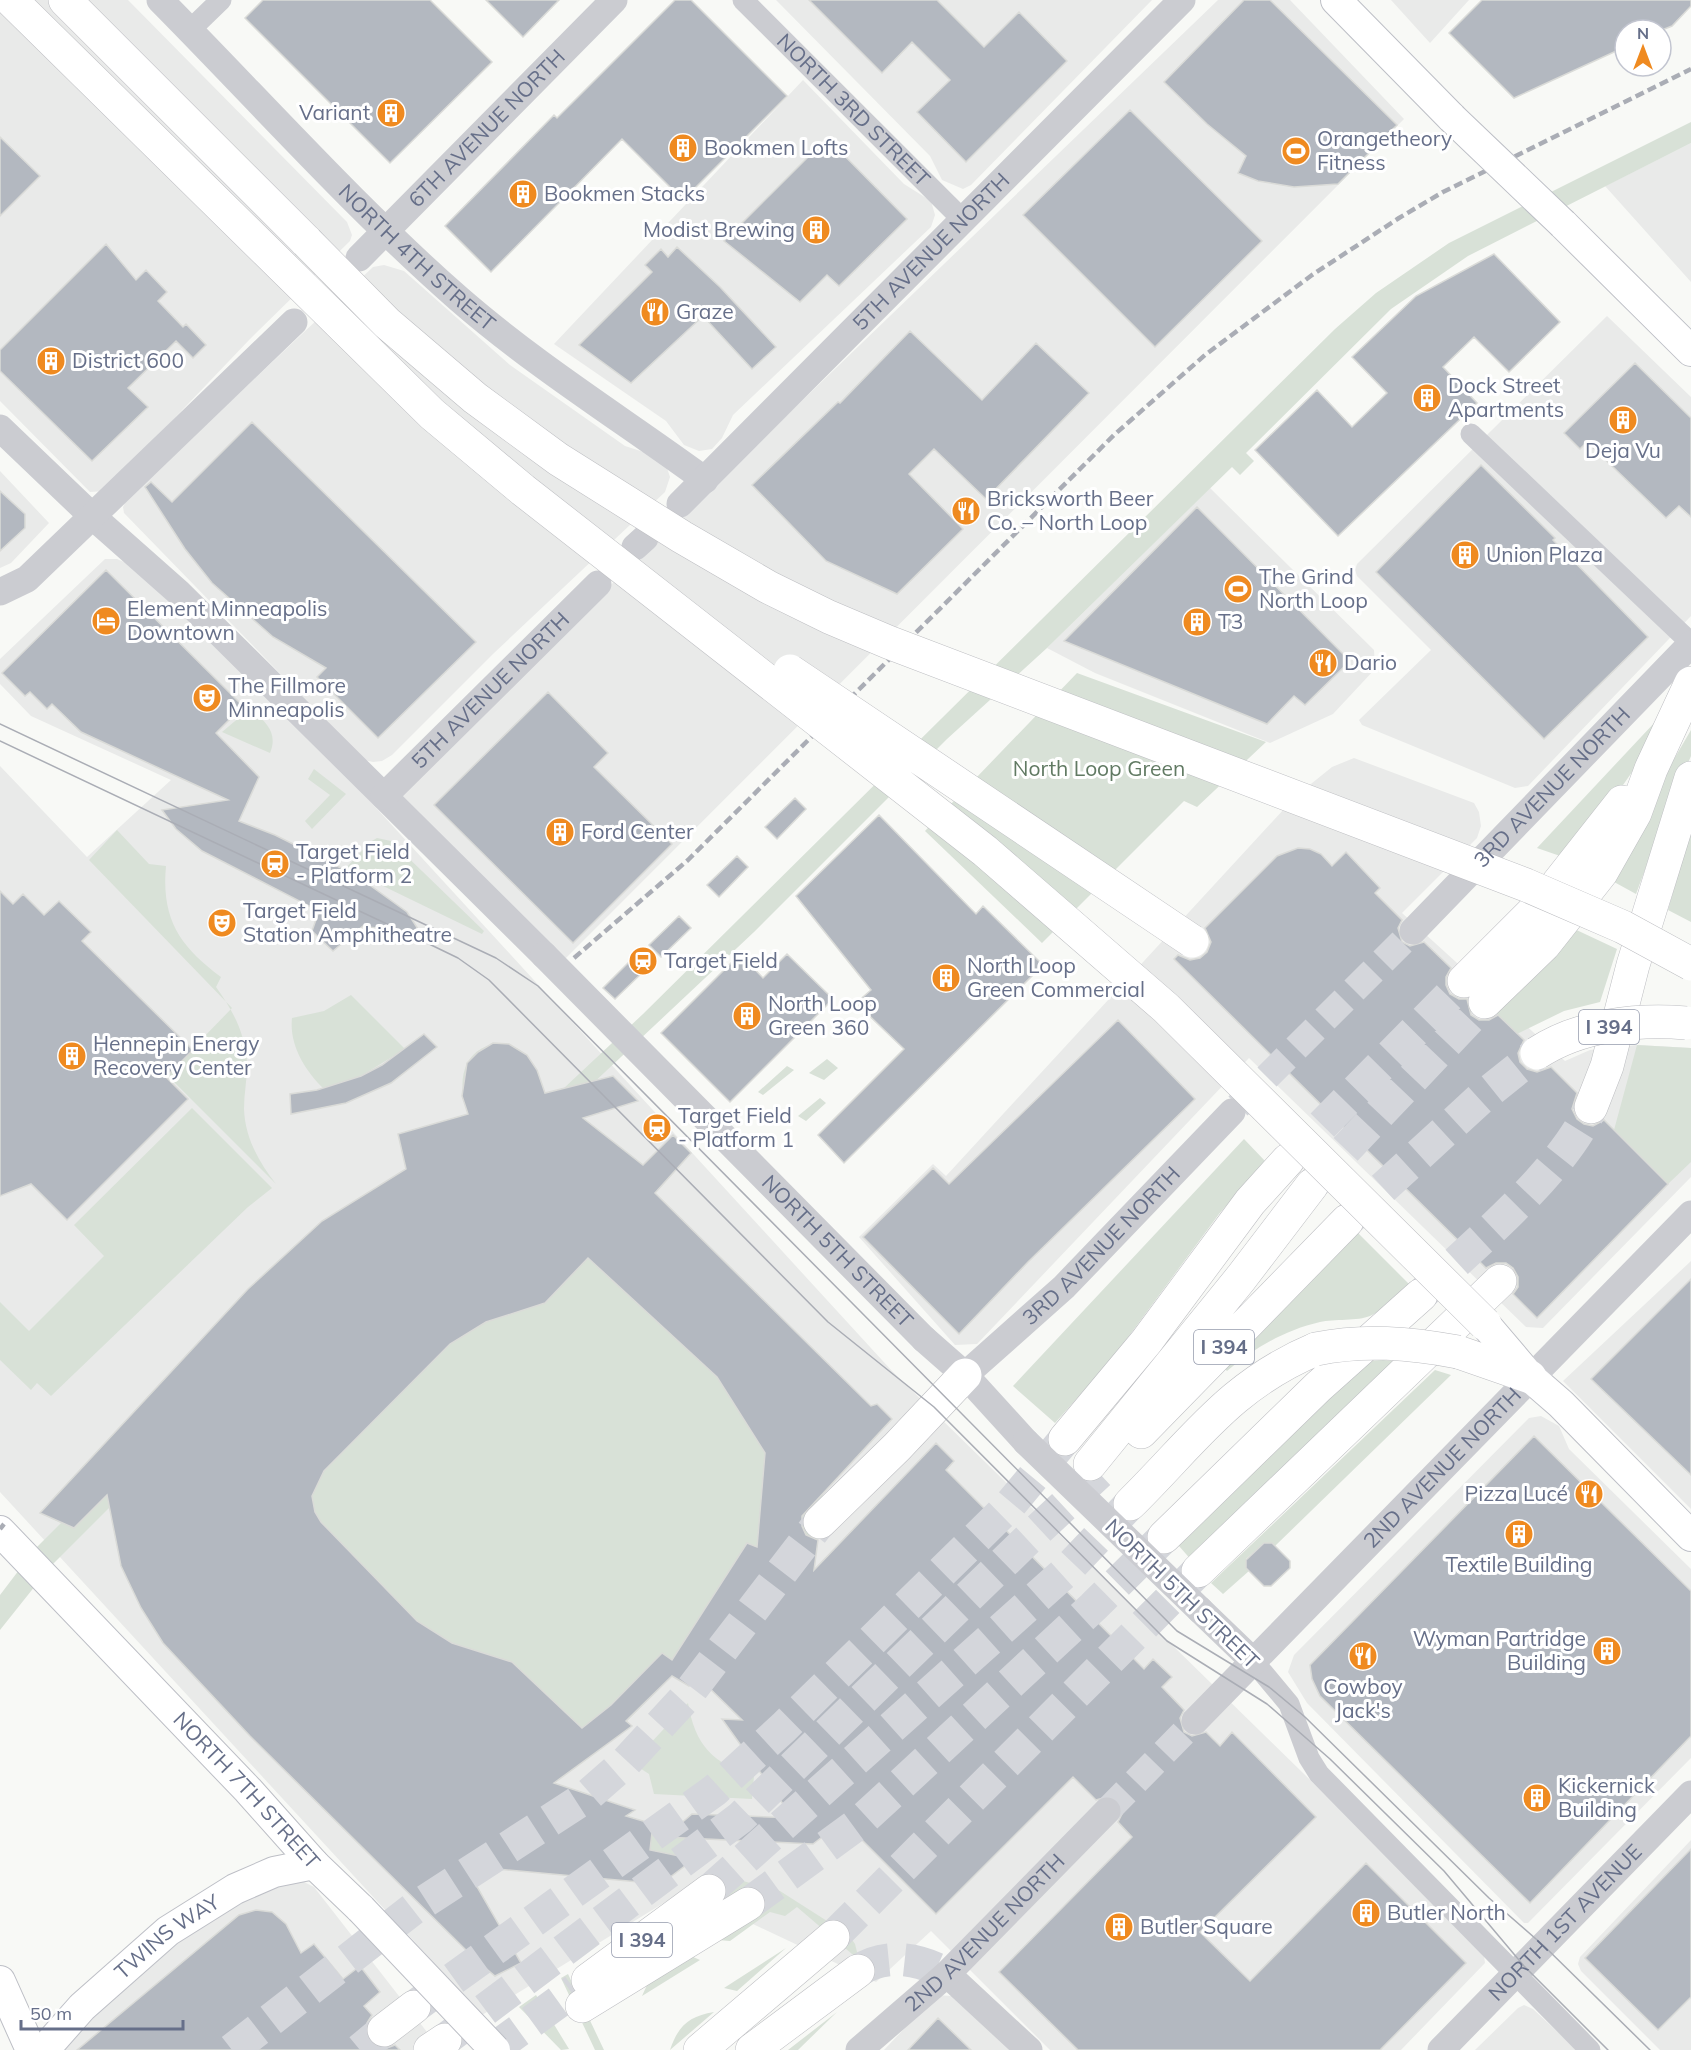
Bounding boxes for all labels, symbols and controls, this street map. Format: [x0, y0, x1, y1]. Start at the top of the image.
north arrow [1613, 18, 1673, 78]
text: N [1637, 23, 1649, 43]
street label: NORTH 3RD STREET [772, 28, 936, 192]
street label: 6TH AVENUE NORTH [403, 43, 570, 212]
building icon: Variant [375, 97, 407, 129]
place label: Variant [299, 99, 370, 125]
place label: Orangetheory Fitness [1317, 125, 1452, 175]
building icon: Bookmen Lofts [667, 132, 699, 164]
place label: Bookmen Lofts [704, 134, 848, 160]
sports icon: Orangetheory Fitness [1280, 135, 1312, 167]
street label: 5TH AVENUE NORTH [847, 167, 1014, 335]
street label: NORTH 4TH STREET [334, 178, 501, 336]
building icon: Bookmen Stacks [507, 178, 539, 210]
place label: Bookmen Stacks [544, 180, 705, 206]
building icon: Modist Brewing [800, 214, 832, 246]
place label: Modist Brewing [643, 216, 795, 242]
restaurant icon: Graze [639, 296, 671, 328]
place label: Graze [676, 298, 734, 324]
building icon: District 600 [35, 345, 67, 377]
place label: District 600 [72, 347, 184, 373]
place label: Dock Street Apartments [1448, 372, 1564, 422]
building icon: Dock Street Apartments [1411, 382, 1443, 414]
building icon: Deja Vu [1607, 404, 1639, 436]
place label: Deja Vu [1585, 437, 1661, 463]
place label: Bricksworth Beer Co. – North Loop [987, 485, 1154, 535]
restaurant icon: Bricksworth Beer Co. – North Loop [950, 495, 982, 527]
building icon: Union Plaza [1449, 539, 1481, 571]
place label: Union Plaza [1486, 541, 1603, 567]
place label: The Grind North Loop [1259, 563, 1368, 613]
sports icon: The Grind North Loop [1222, 573, 1254, 605]
place label: Element Minneapolis Downtown [127, 595, 327, 645]
hotel icon: Element Minneapolis Downtown [90, 605, 122, 637]
street label: 5TH AVENUE NORTH [405, 606, 574, 774]
building icon: T3 [1181, 606, 1213, 638]
place label: T3 [1218, 608, 1243, 634]
restaurant icon: Dario [1307, 647, 1339, 679]
place label: Dario [1344, 649, 1397, 675]
place label: The Fillmore Minneapolis [228, 672, 346, 722]
theatre icon: The Fillmore Minneapolis [191, 682, 223, 714]
street label: 3RD AVENUE NORTH [1468, 701, 1635, 872]
park label: North Loop Green [1013, 755, 1185, 781]
building icon: Ford Center [544, 816, 576, 848]
place label: Ford Center [581, 818, 694, 844]
place label: Target Field - Platform 2 [296, 838, 412, 888]
station icon: Target Field - Platform 2 [259, 848, 291, 880]
place label: Target Field Station Amphitheatre [243, 897, 452, 947]
theatre icon: Target Field Station Amphitheatre [206, 907, 238, 939]
station icon: Target Field [627, 945, 659, 977]
place label: Target Field [664, 947, 778, 973]
place label: North Loop Green Commercial [967, 952, 1145, 1002]
building icon: North Loop Green Commercial [930, 962, 962, 994]
place label: North Loop Green 360 [768, 990, 877, 1040]
building icon: North Loop Green 360 [731, 1000, 763, 1032]
road number: I 394 [1579, 1010, 1639, 1044]
place label: Hennepin Energy Recovery Center [93, 1030, 259, 1080]
building icon: Hennepin Energy Recovery Center [56, 1040, 88, 1072]
place label: Target Field - Platform 1 [678, 1102, 794, 1152]
station icon: Target Field - Platform 1 [641, 1112, 673, 1144]
street label: 3RD AVENUE NORTH [1016, 1160, 1185, 1330]
street label: NORTH 5TH STREET [757, 1169, 919, 1333]
road number: I 394 [1194, 1330, 1254, 1364]
street label: 2ND AVENUE NORTH [1358, 1382, 1526, 1553]
restaurant icon: Pizza Lucé [1573, 1478, 1605, 1510]
place label: Pizza Lucé [1465, 1480, 1568, 1506]
street label: NORTH 5TH STREET [1100, 1513, 1265, 1674]
building icon: Textile Building [1503, 1518, 1535, 1550]
place label: Textile Building [1446, 1551, 1592, 1577]
place label: Wyman Partridge Building [1413, 1625, 1586, 1675]
building icon: Wyman Partridge Building [1591, 1635, 1623, 1667]
restaurant icon: Cowboy Jack's [1347, 1640, 1379, 1672]
place label: Cowboy Jack's [1323, 1673, 1403, 1723]
street label: NORTH 7TH STREET [168, 1706, 326, 1874]
place label: Kickernick Building [1558, 1772, 1655, 1822]
building icon: Kickernick Building [1521, 1782, 1553, 1814]
street label: NORTH 1ST AVENUE [1482, 1838, 1647, 2006]
street label: 2ND AVENUE NORTH [899, 1848, 1070, 2017]
street label: TWINS WAY [109, 1888, 224, 1984]
building icon: Butler North [1350, 1897, 1382, 1929]
place label: Butler North [1387, 1899, 1506, 1925]
building icon: Butler Square [1103, 1911, 1135, 1943]
place label: Butler Square [1140, 1913, 1273, 1939]
road number: I 394 [612, 1923, 672, 1957]
scale bar [21, 1993, 183, 2031]
text: 50 m [30, 2002, 72, 2025]

